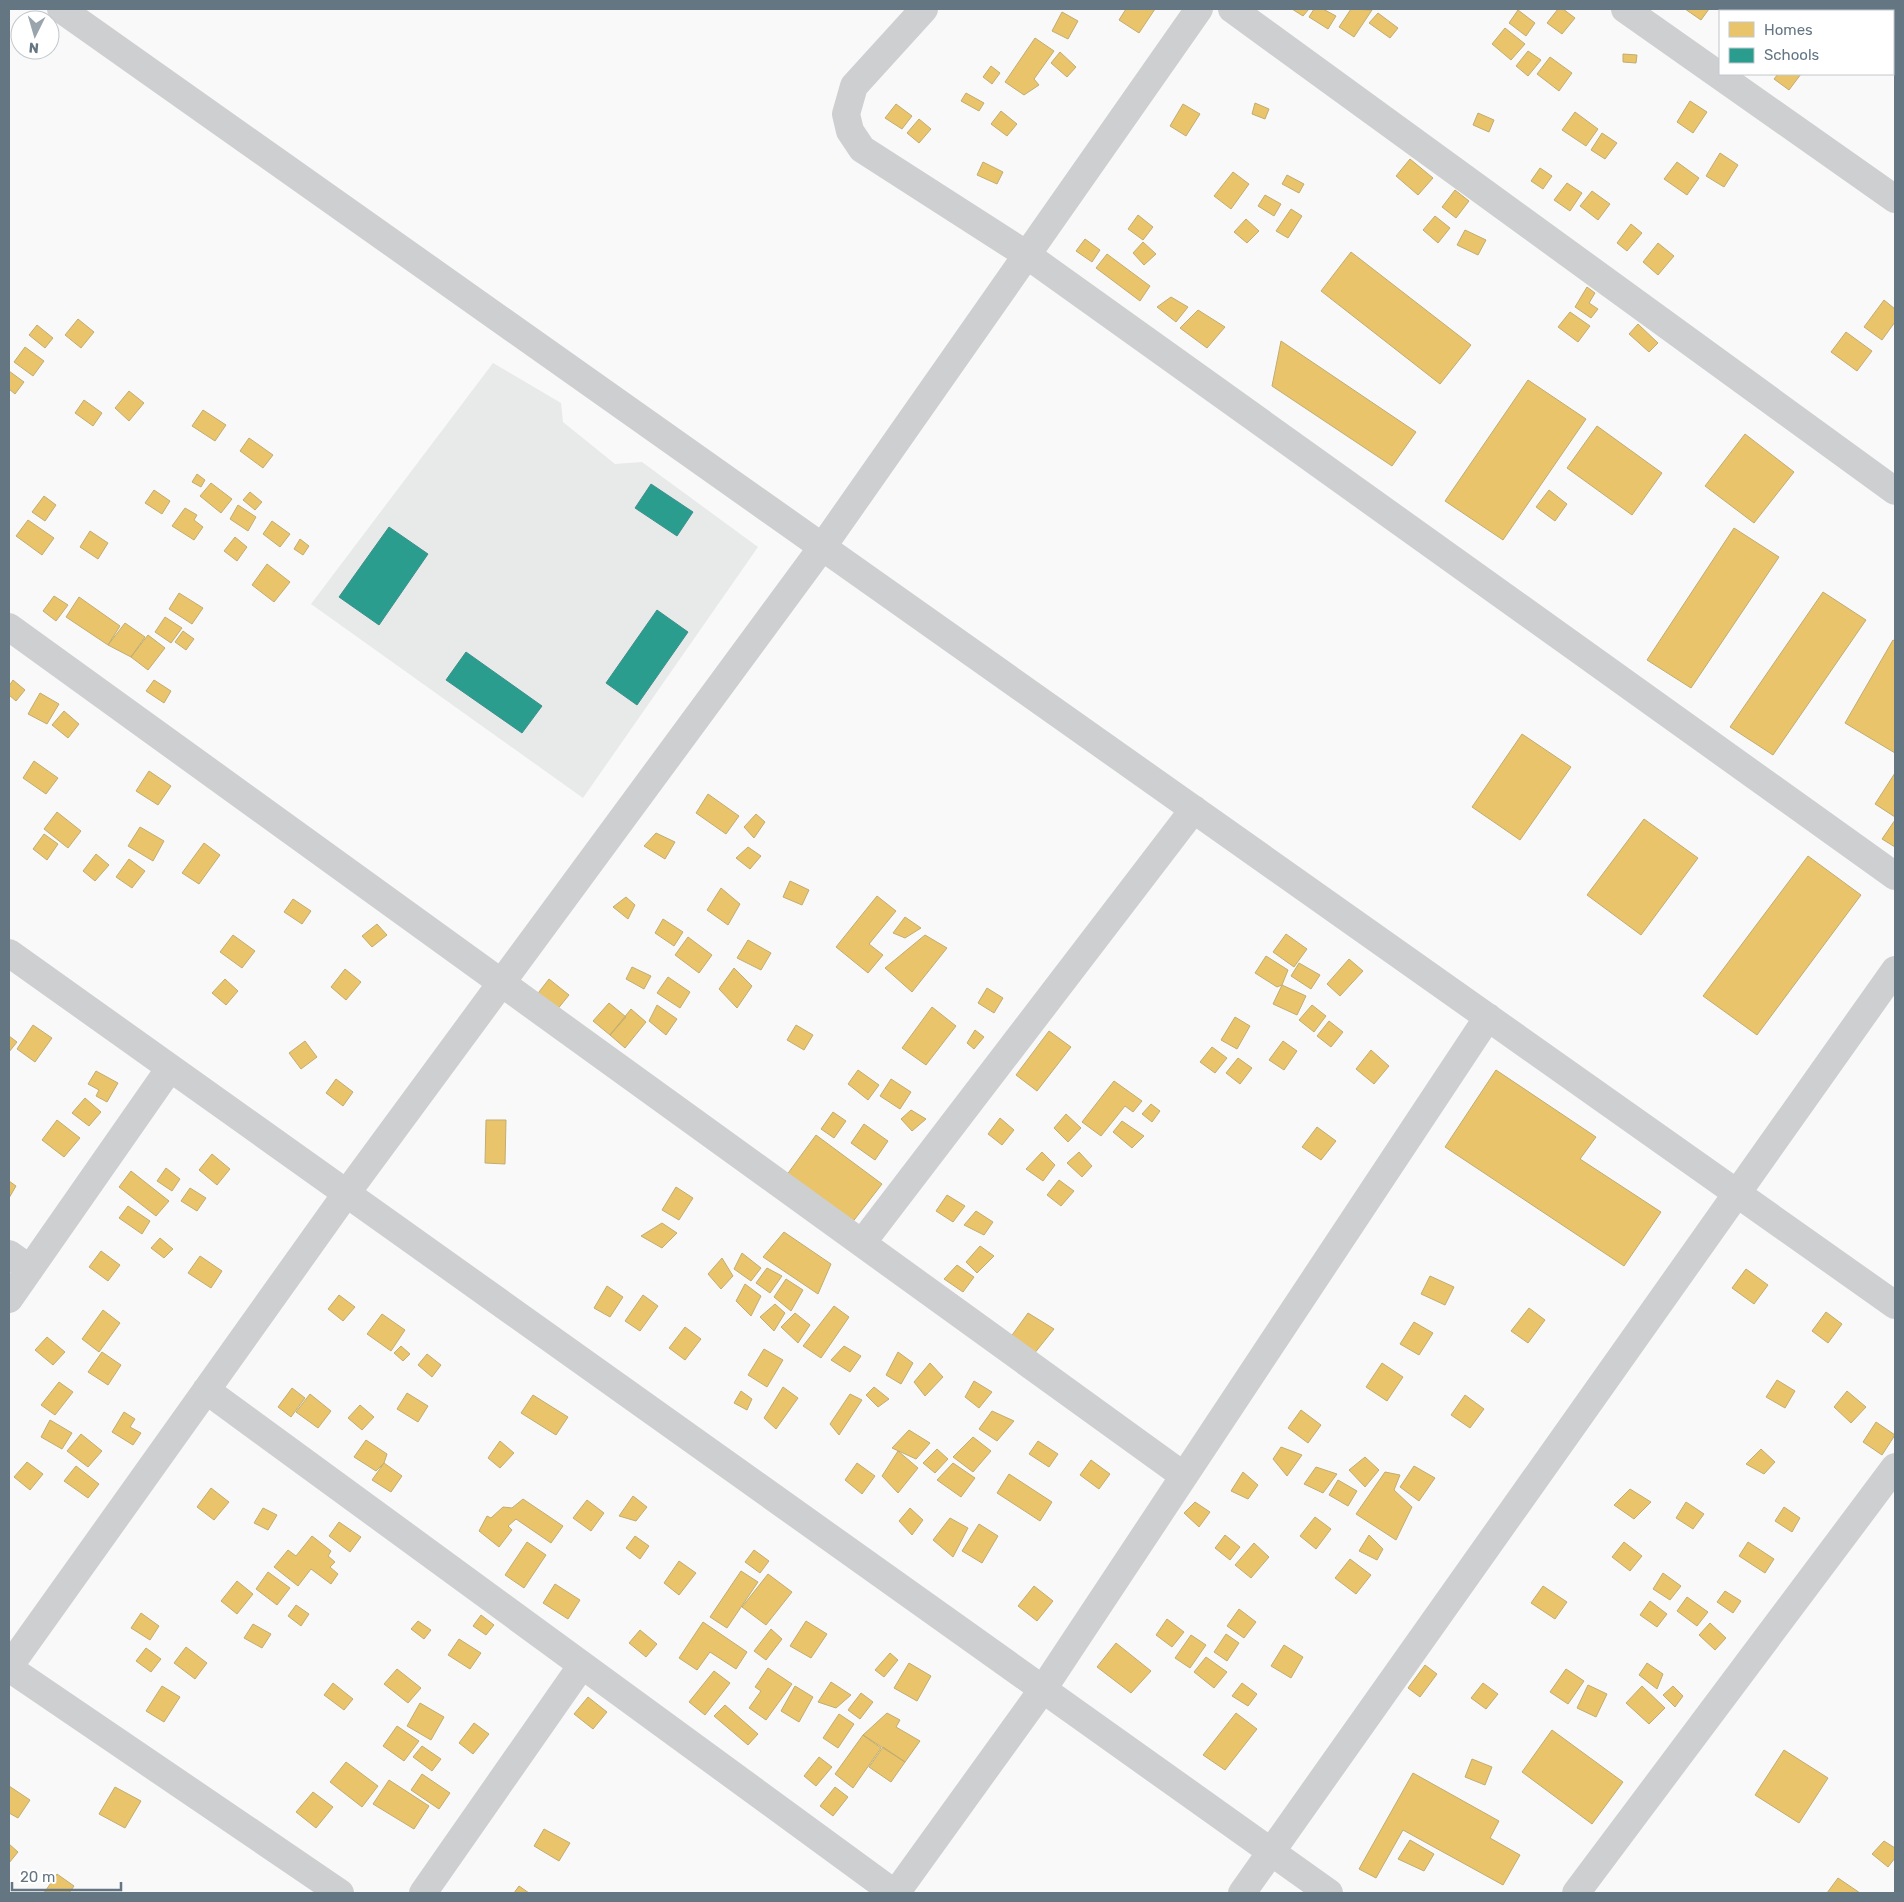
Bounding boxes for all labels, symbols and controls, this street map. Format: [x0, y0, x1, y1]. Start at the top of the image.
north arrow [10, 10, 60, 60]
legend [1719, 10, 1894, 75]
text: Homes [1764, 21, 1813, 39]
text: N [28, 39, 40, 56]
text: Schools [1764, 46, 1820, 64]
scale bar [12, 1860, 121, 1892]
text: 20 m [20, 1868, 55, 1886]

